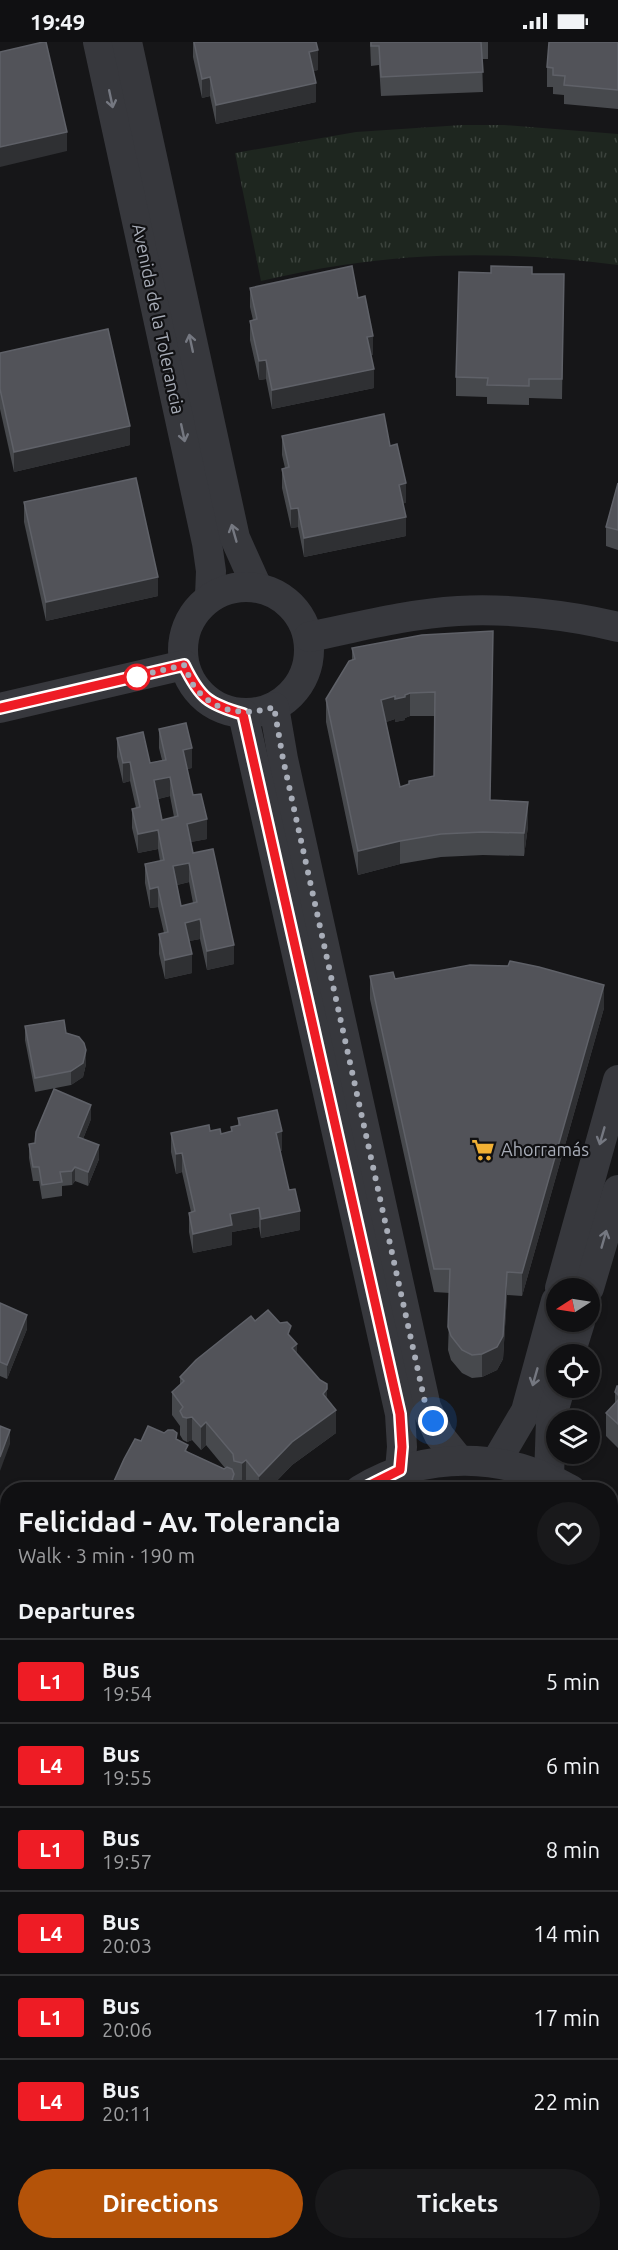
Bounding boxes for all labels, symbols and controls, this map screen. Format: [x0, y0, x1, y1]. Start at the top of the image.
text: 19:49 [30, 9, 85, 34]
one-way arrow [106, 89, 117, 108]
street label: Avenida de la Tolerancia [129, 222, 189, 416]
one-way arrow [185, 333, 197, 352]
one-way arrow [178, 423, 189, 443]
one-way arrow [228, 524, 239, 543]
unlabelled marker [124, 664, 150, 690]
one-way arrow [596, 1127, 607, 1146]
supermarket icon: Ahorramás [470, 1137, 496, 1163]
place label: Ahorramás [501, 1139, 589, 1159]
one-way arrow [599, 1230, 610, 1249]
north arrow [546, 1278, 600, 1332]
map controls [546, 1278, 600, 1464]
button: locate [546, 1344, 600, 1398]
one-way arrow [529, 1367, 540, 1386]
your location [418, 1406, 448, 1436]
button: layers [546, 1410, 600, 1464]
button: heart [537, 1502, 600, 1565]
text: Felicidad - Av. Tolerancia [18, 1506, 341, 1537]
text: Walk · 3 min · 190 m [18, 1544, 195, 1567]
text: Departures [18, 1598, 135, 1623]
text: Bus [102, 1657, 140, 1682]
text: L1 [39, 1669, 63, 1693]
text: 5 min [546, 1669, 600, 1694]
text: 19:54 [102, 1682, 152, 1705]
text: Bus [102, 1741, 140, 1766]
text: L4 [39, 1753, 63, 1777]
text: 6 min [546, 1753, 600, 1778]
text: 19:55 [102, 1766, 152, 1789]
text: Bus [102, 1825, 140, 1850]
text: L1 [39, 1837, 63, 1861]
text: 8 min [546, 1837, 600, 1862]
text: 19:57 [102, 1850, 152, 1873]
text: Bus [102, 1909, 140, 1934]
text: L4 [39, 1921, 63, 1945]
text: 14 min [533, 1921, 600, 1946]
text: 20:03 [102, 1934, 152, 1957]
text: Bus [102, 1993, 140, 2018]
text: L1 [39, 2005, 63, 2029]
text: 17 min [533, 2005, 600, 2030]
text: 20:06 [102, 2018, 152, 2041]
text: Bus [102, 2077, 140, 2102]
text: L4 [39, 2089, 63, 2113]
text: 22 min [533, 2089, 600, 2114]
text: 20:11 [102, 2102, 152, 2125]
button: Directions [18, 2169, 303, 2238]
button: Tickets [315, 2169, 600, 2238]

